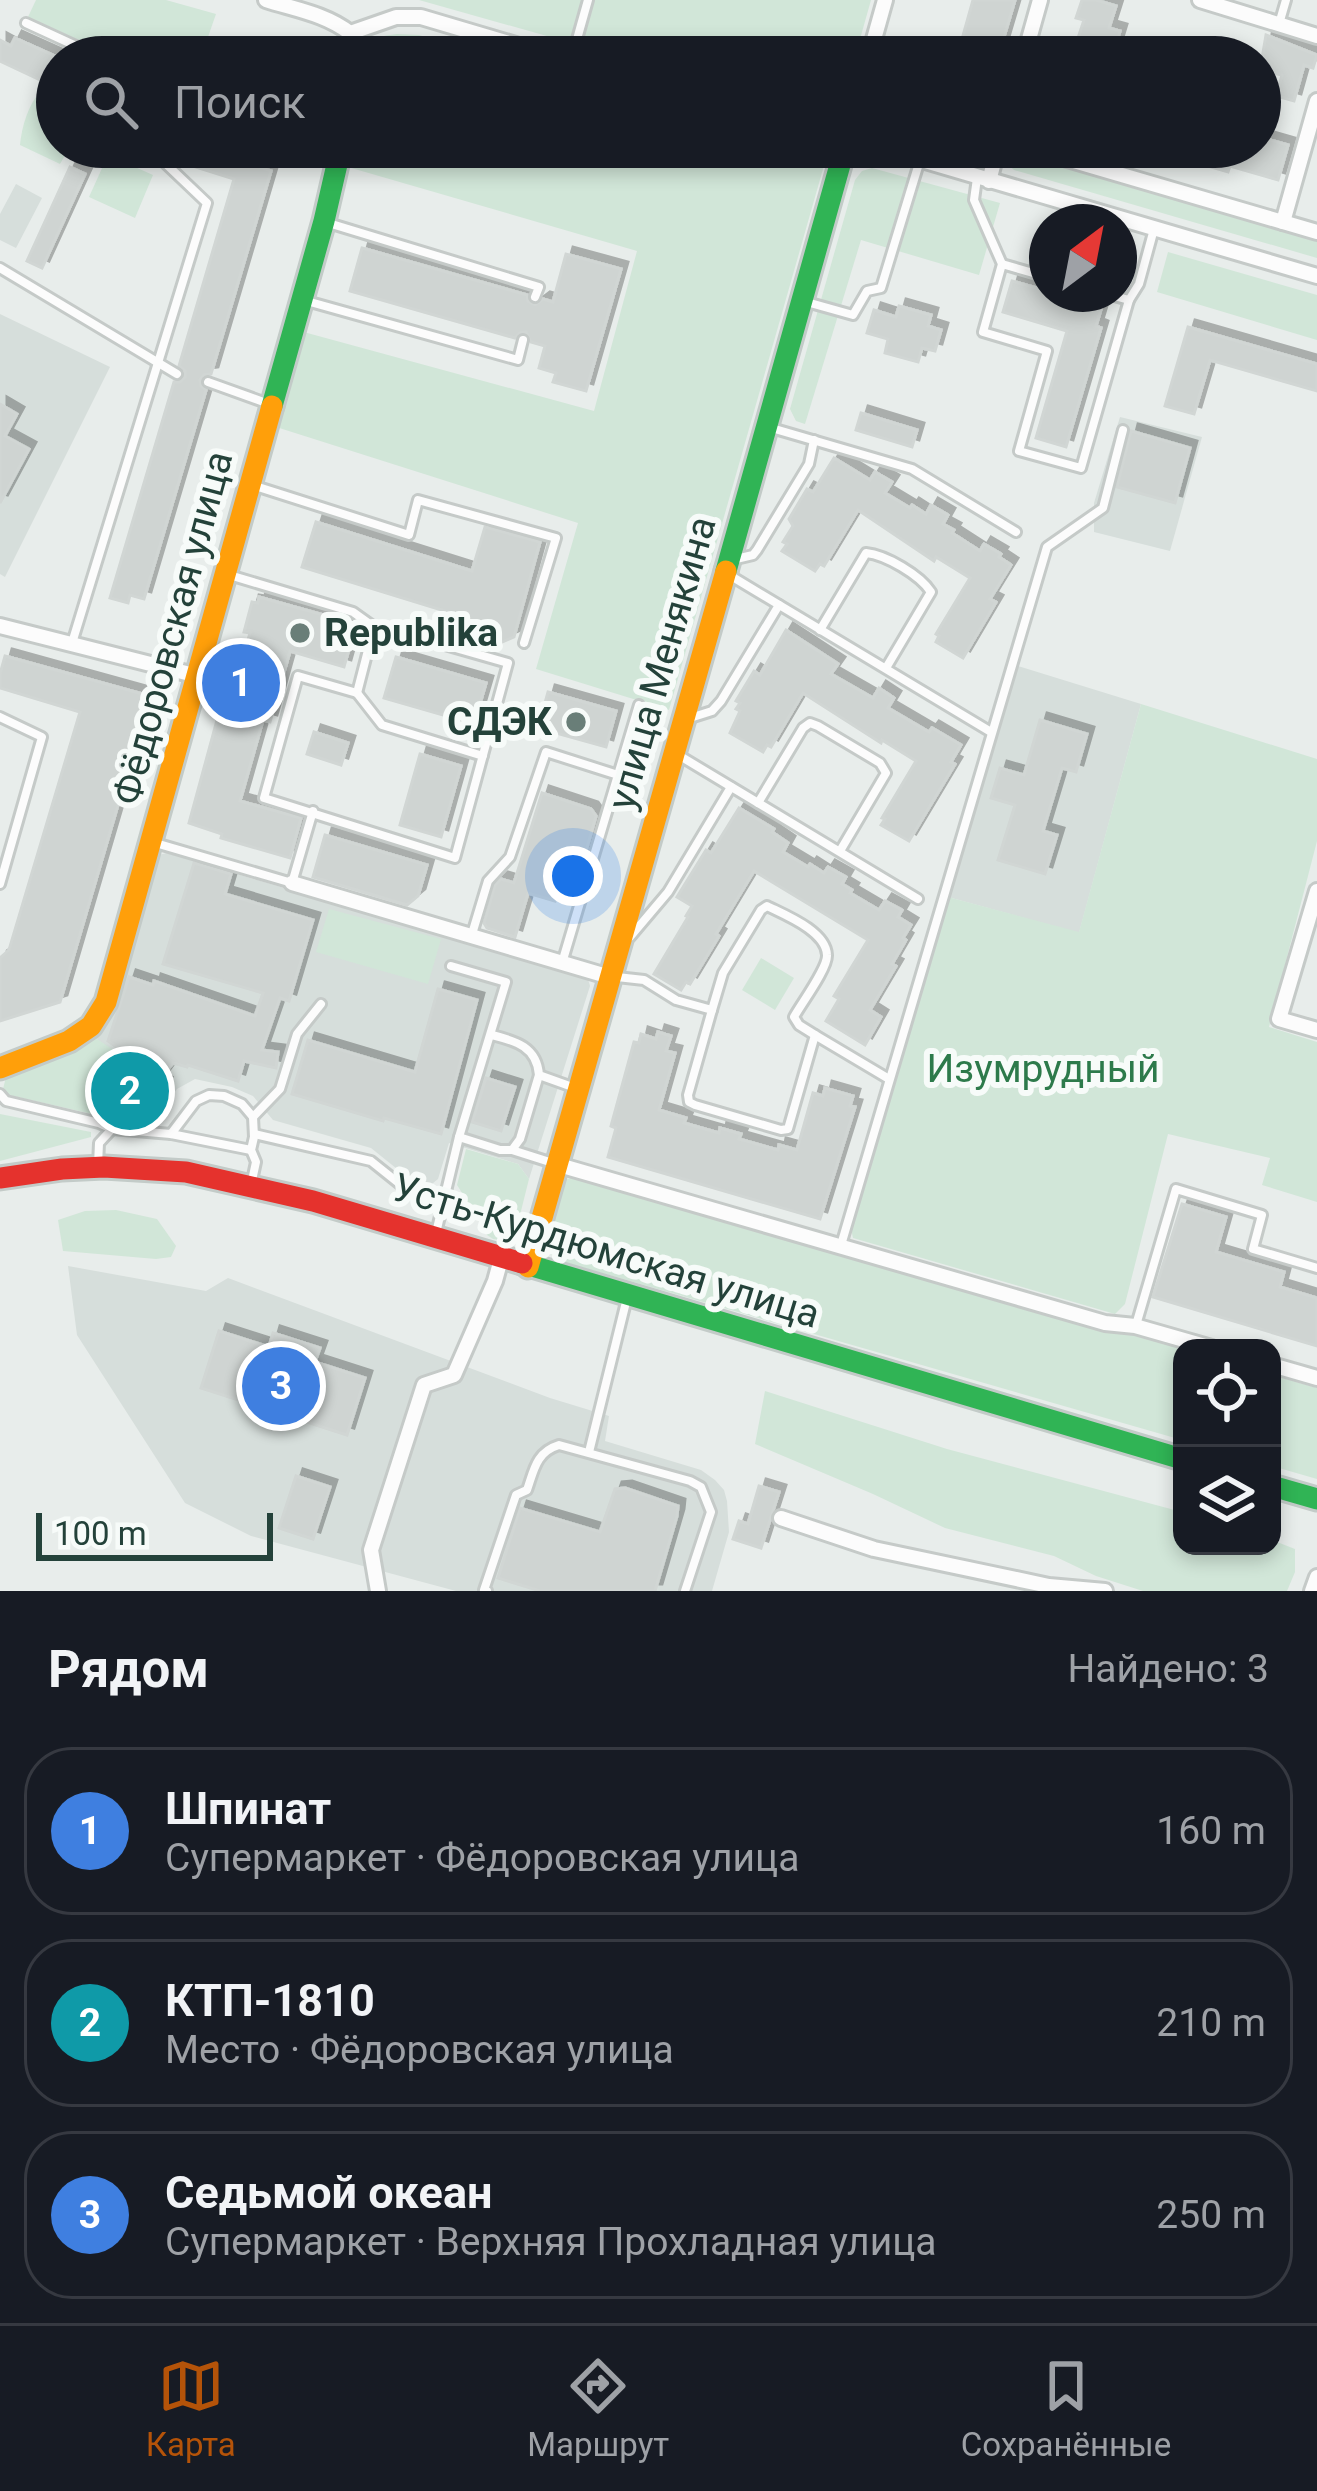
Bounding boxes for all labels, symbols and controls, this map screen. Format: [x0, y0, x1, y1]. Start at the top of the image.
search box [36, 36, 1281, 168]
icon: search [78, 69, 144, 135]
text: Поиск [174, 76, 306, 129]
north arrow [1029, 204, 1137, 312]
street label: Фёдоровская улица [104, 446, 242, 810]
street label: улица Менякина [598, 511, 726, 815]
place label: Republika [324, 610, 498, 656]
marker: Republika [287, 620, 313, 646]
pin: 1 [202, 638, 280, 728]
place label: СДЭК [447, 699, 553, 745]
marker: СДЭК [563, 709, 589, 735]
your location [543, 846, 603, 906]
pin: 2 [91, 1046, 169, 1136]
park label: Изумрудный [927, 1046, 1159, 1092]
street label: Усть-Курдюмская улица [387, 1164, 825, 1338]
map controls [1173, 1339, 1281, 1555]
button: locate [1173, 1339, 1281, 1447]
pin: 3 [242, 1341, 320, 1431]
button: layers [1173, 1447, 1281, 1555]
scale bar [36, 1507, 273, 1560]
text: 100 m [54, 1514, 147, 1553]
text: Рядом [48, 1640, 209, 1699]
text: Найдено: 3 [1067, 1646, 1269, 1692]
text: Шпинат [165, 1782, 331, 1835]
text: 1 [79, 1808, 101, 1854]
text: 160 m [1156, 1808, 1266, 1854]
text: Супермаркет · Фёдоровская улица [165, 1835, 799, 1881]
text: КТП-1810 [165, 1974, 375, 2027]
text: 2 [79, 2000, 101, 2046]
text: 210 m [1156, 2000, 1266, 2046]
text: Место · Фёдоровская улица [165, 2027, 674, 2073]
text: Седьмой океан [165, 2166, 492, 2219]
text: 3 [79, 2192, 101, 2238]
text: 250 m [1156, 2192, 1266, 2238]
text: Супермаркет · Верхняя Прохладная улица [165, 2219, 936, 2265]
tab: Карта [146, 2353, 236, 2464]
tab: Маршрут [527, 2353, 669, 2464]
tab: Сохранённые [961, 2353, 1171, 2464]

